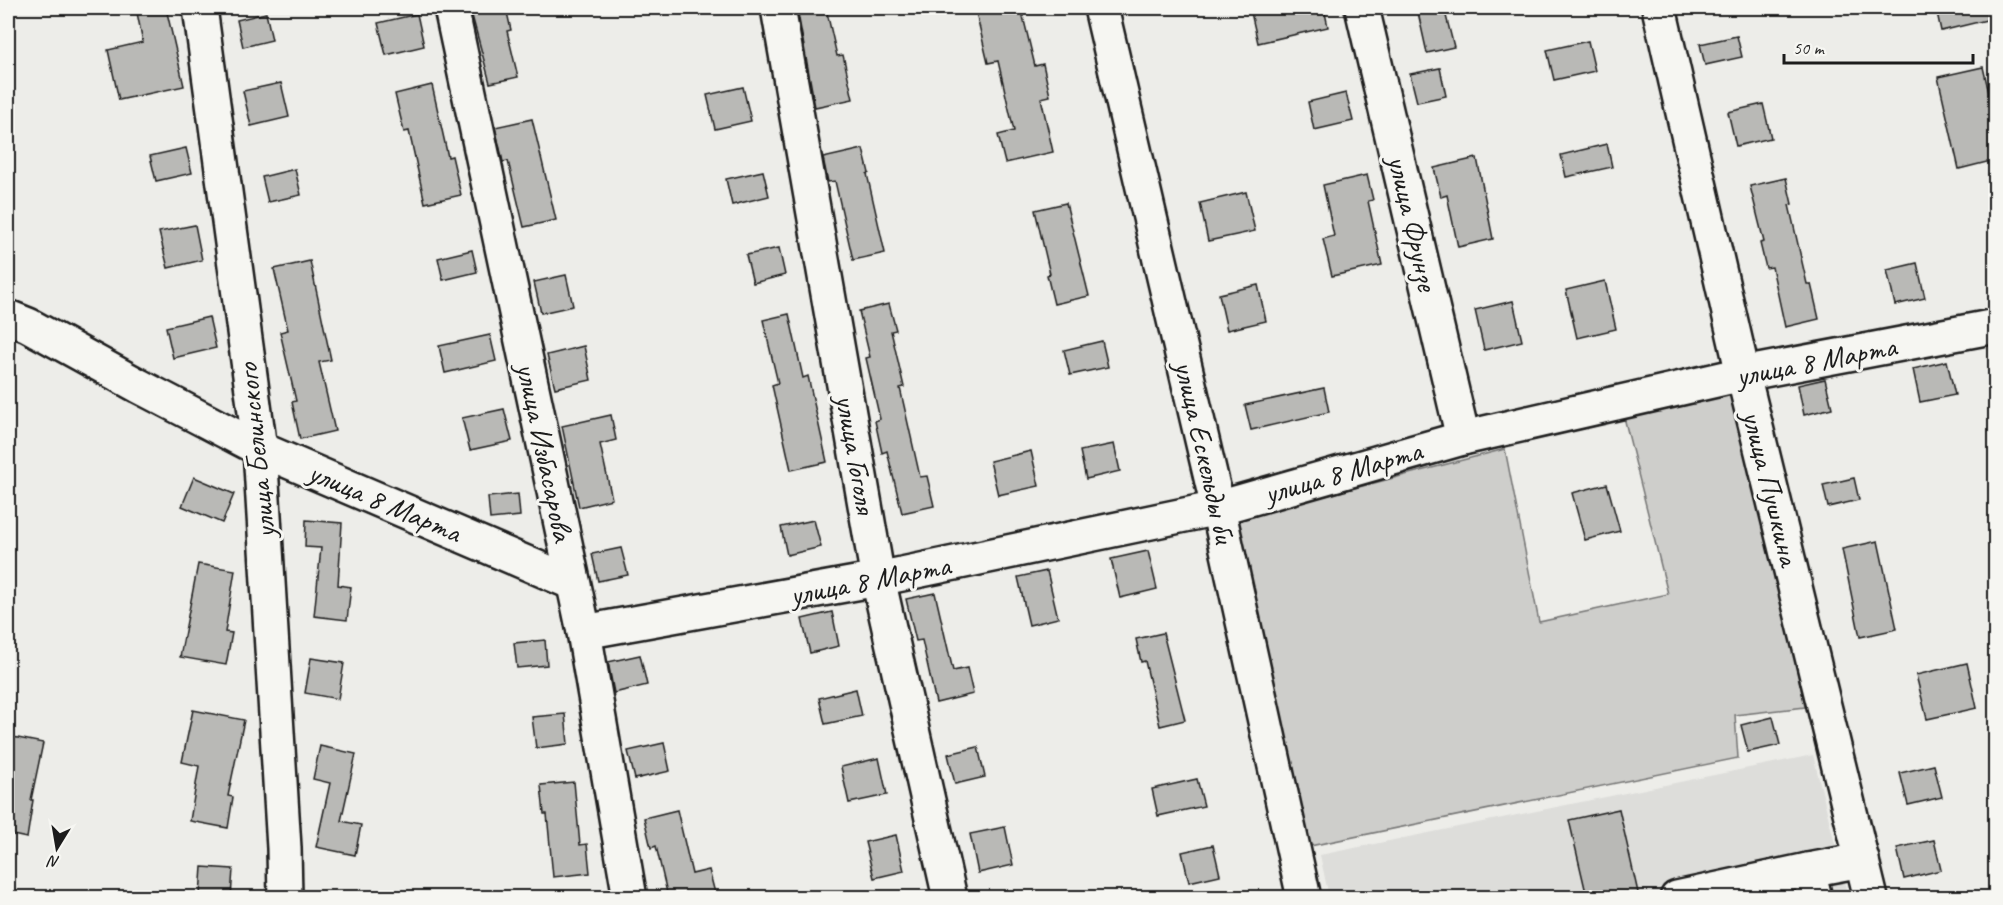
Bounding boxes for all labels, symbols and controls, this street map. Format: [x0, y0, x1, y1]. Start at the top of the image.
scale bar [1784, 27, 1973, 65]
text: 50 m [1793, 37, 1826, 59]
street label: улица Фрунзе [1379, 150, 1447, 296]
street label: улица 8 Марта [1731, 327, 1901, 395]
street label: улица Ескельды би [1165, 355, 1245, 549]
street label: улица Избасарова [507, 357, 583, 546]
street label: улица Белинского [228, 360, 284, 542]
street label: улица Гоголя [827, 390, 886, 519]
street label: улица Пушкина [1733, 405, 1809, 572]
street label: улица 8 Марта [1258, 431, 1428, 513]
street label: улица 8 Марта [301, 452, 469, 552]
street label: улица 8 Марта [785, 546, 955, 614]
north arrow [27, 818, 87, 878]
text: N [45, 850, 61, 873]

